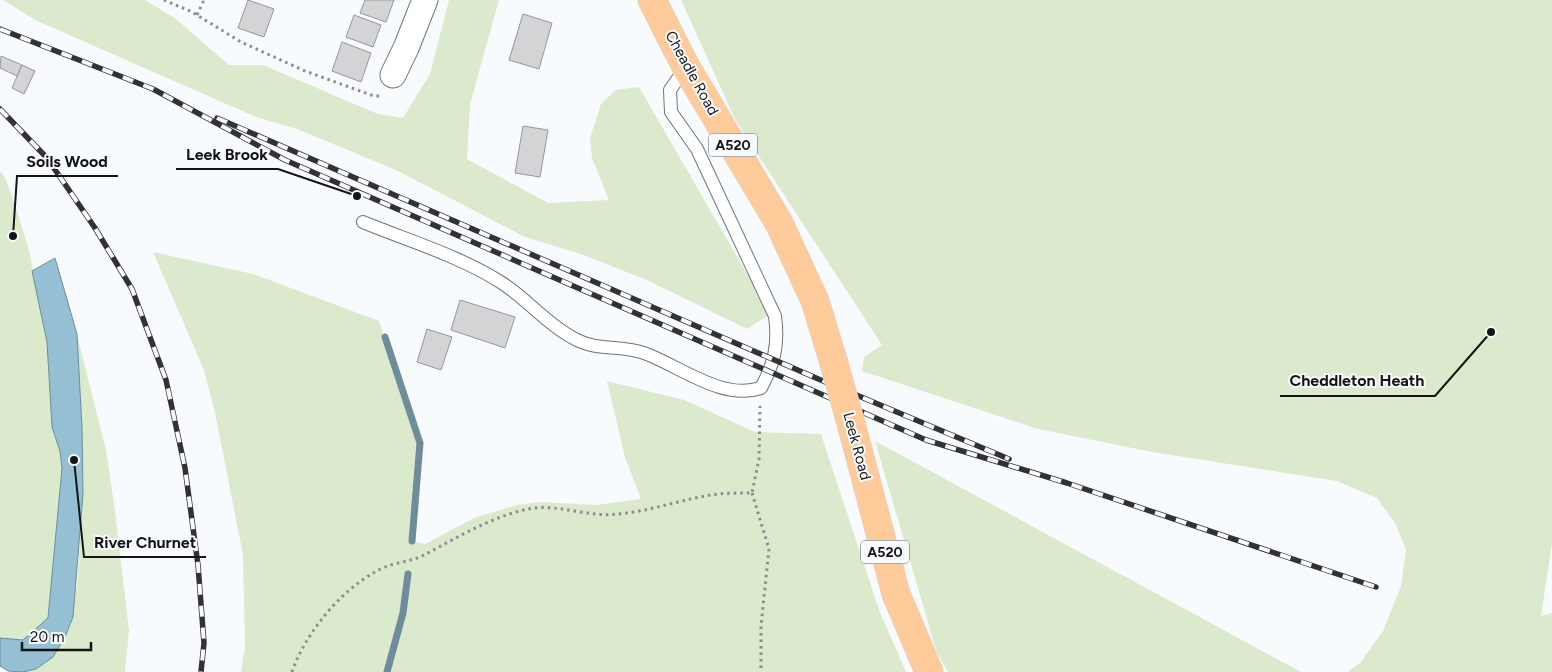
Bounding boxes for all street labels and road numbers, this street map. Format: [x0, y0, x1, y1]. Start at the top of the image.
street label: Cheadle Road [661, 28, 723, 118]
road number: A520 [709, 134, 757, 156]
street label: Leek Road [839, 410, 875, 482]
road number: A520 [861, 540, 909, 564]

